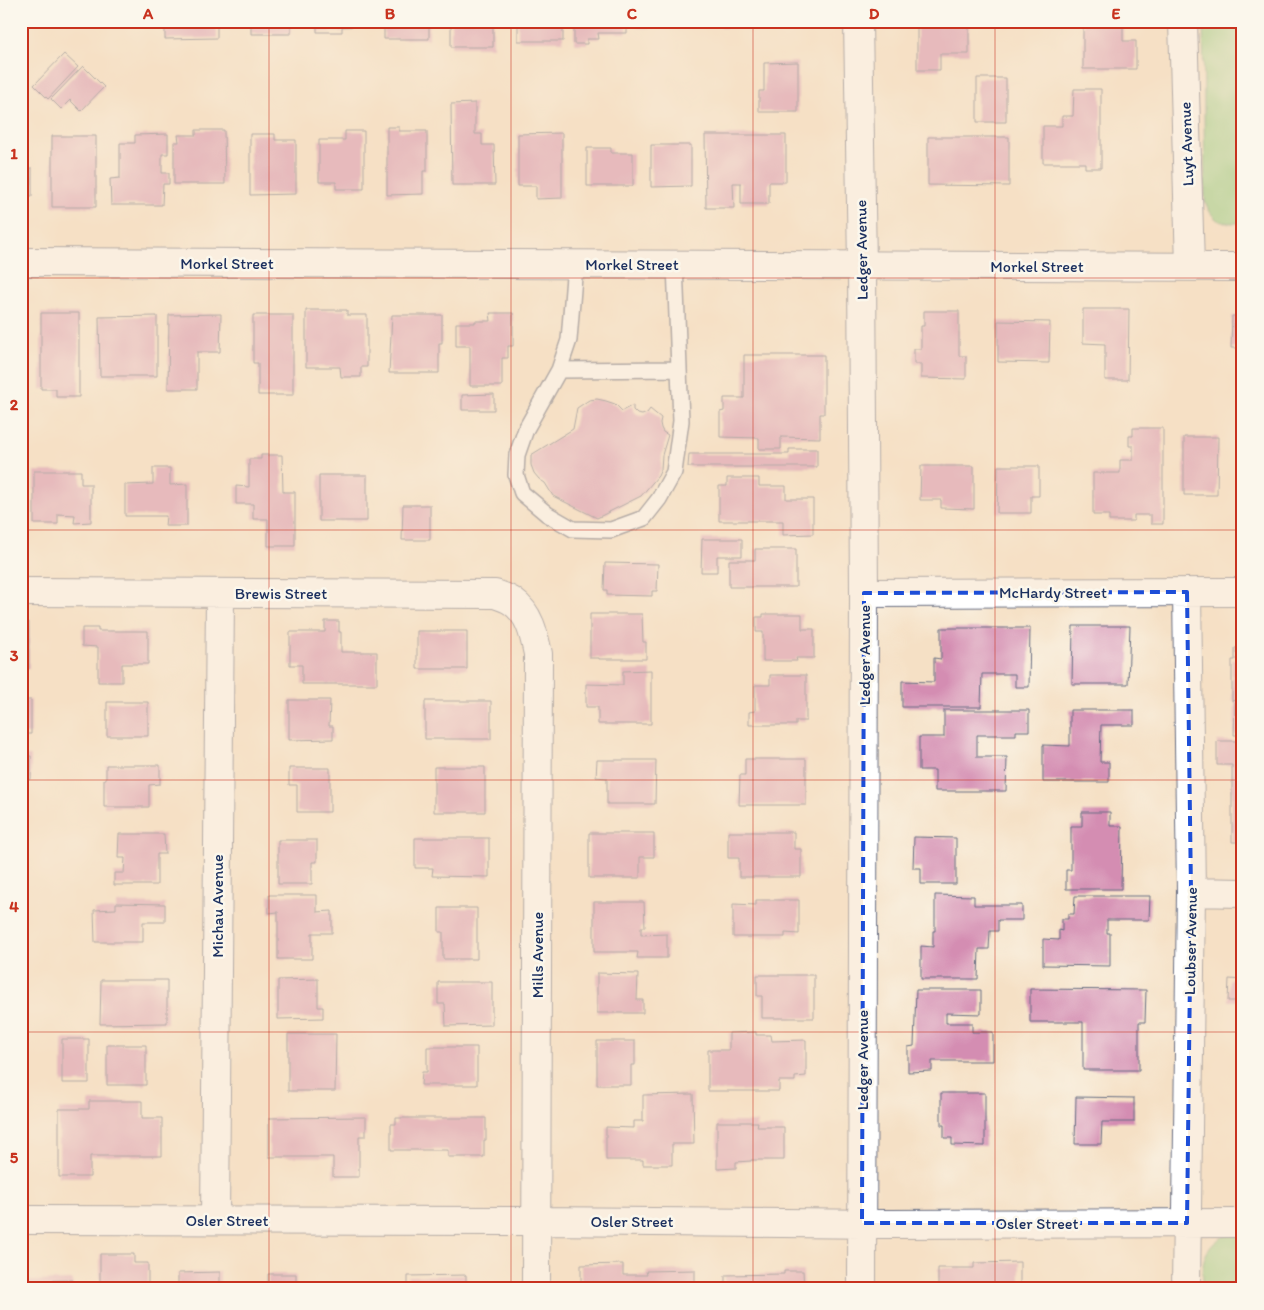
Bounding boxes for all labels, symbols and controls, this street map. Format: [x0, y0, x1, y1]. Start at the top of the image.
text: A [142, 4, 154, 23]
text: B [385, 4, 396, 23]
text: C [627, 4, 638, 23]
text: D [869, 4, 880, 23]
text: E [1112, 4, 1121, 23]
street label: Luyt Avenue [1176, 101, 1197, 187]
text: 1 [10, 144, 18, 163]
street label: Ledger Avenue [851, 200, 872, 300]
street label: Morkel Street [180, 254, 274, 273]
street label: Morkel Street [585, 255, 679, 274]
street label: Morkel Street [990, 257, 1084, 276]
text: 2 [10, 395, 19, 414]
street label: McHardy Street [999, 583, 1107, 602]
street label: Brewis Street [235, 584, 327, 603]
street label: Ledger Avenue [855, 605, 874, 705]
text: 3 [10, 646, 19, 665]
street label: Michau Avenue [208, 854, 227, 958]
street label: Loubser Avenue [1180, 886, 1201, 995]
text: 4 [9, 897, 19, 916]
street label: Mills Avenue [528, 911, 547, 998]
street label: Ledger Avenue [853, 1010, 872, 1110]
text: 5 [10, 1148, 19, 1167]
street label: Osler Street [185, 1211, 269, 1230]
street label: Osler Street [590, 1212, 674, 1231]
street label: Osler Street [995, 1214, 1079, 1233]

